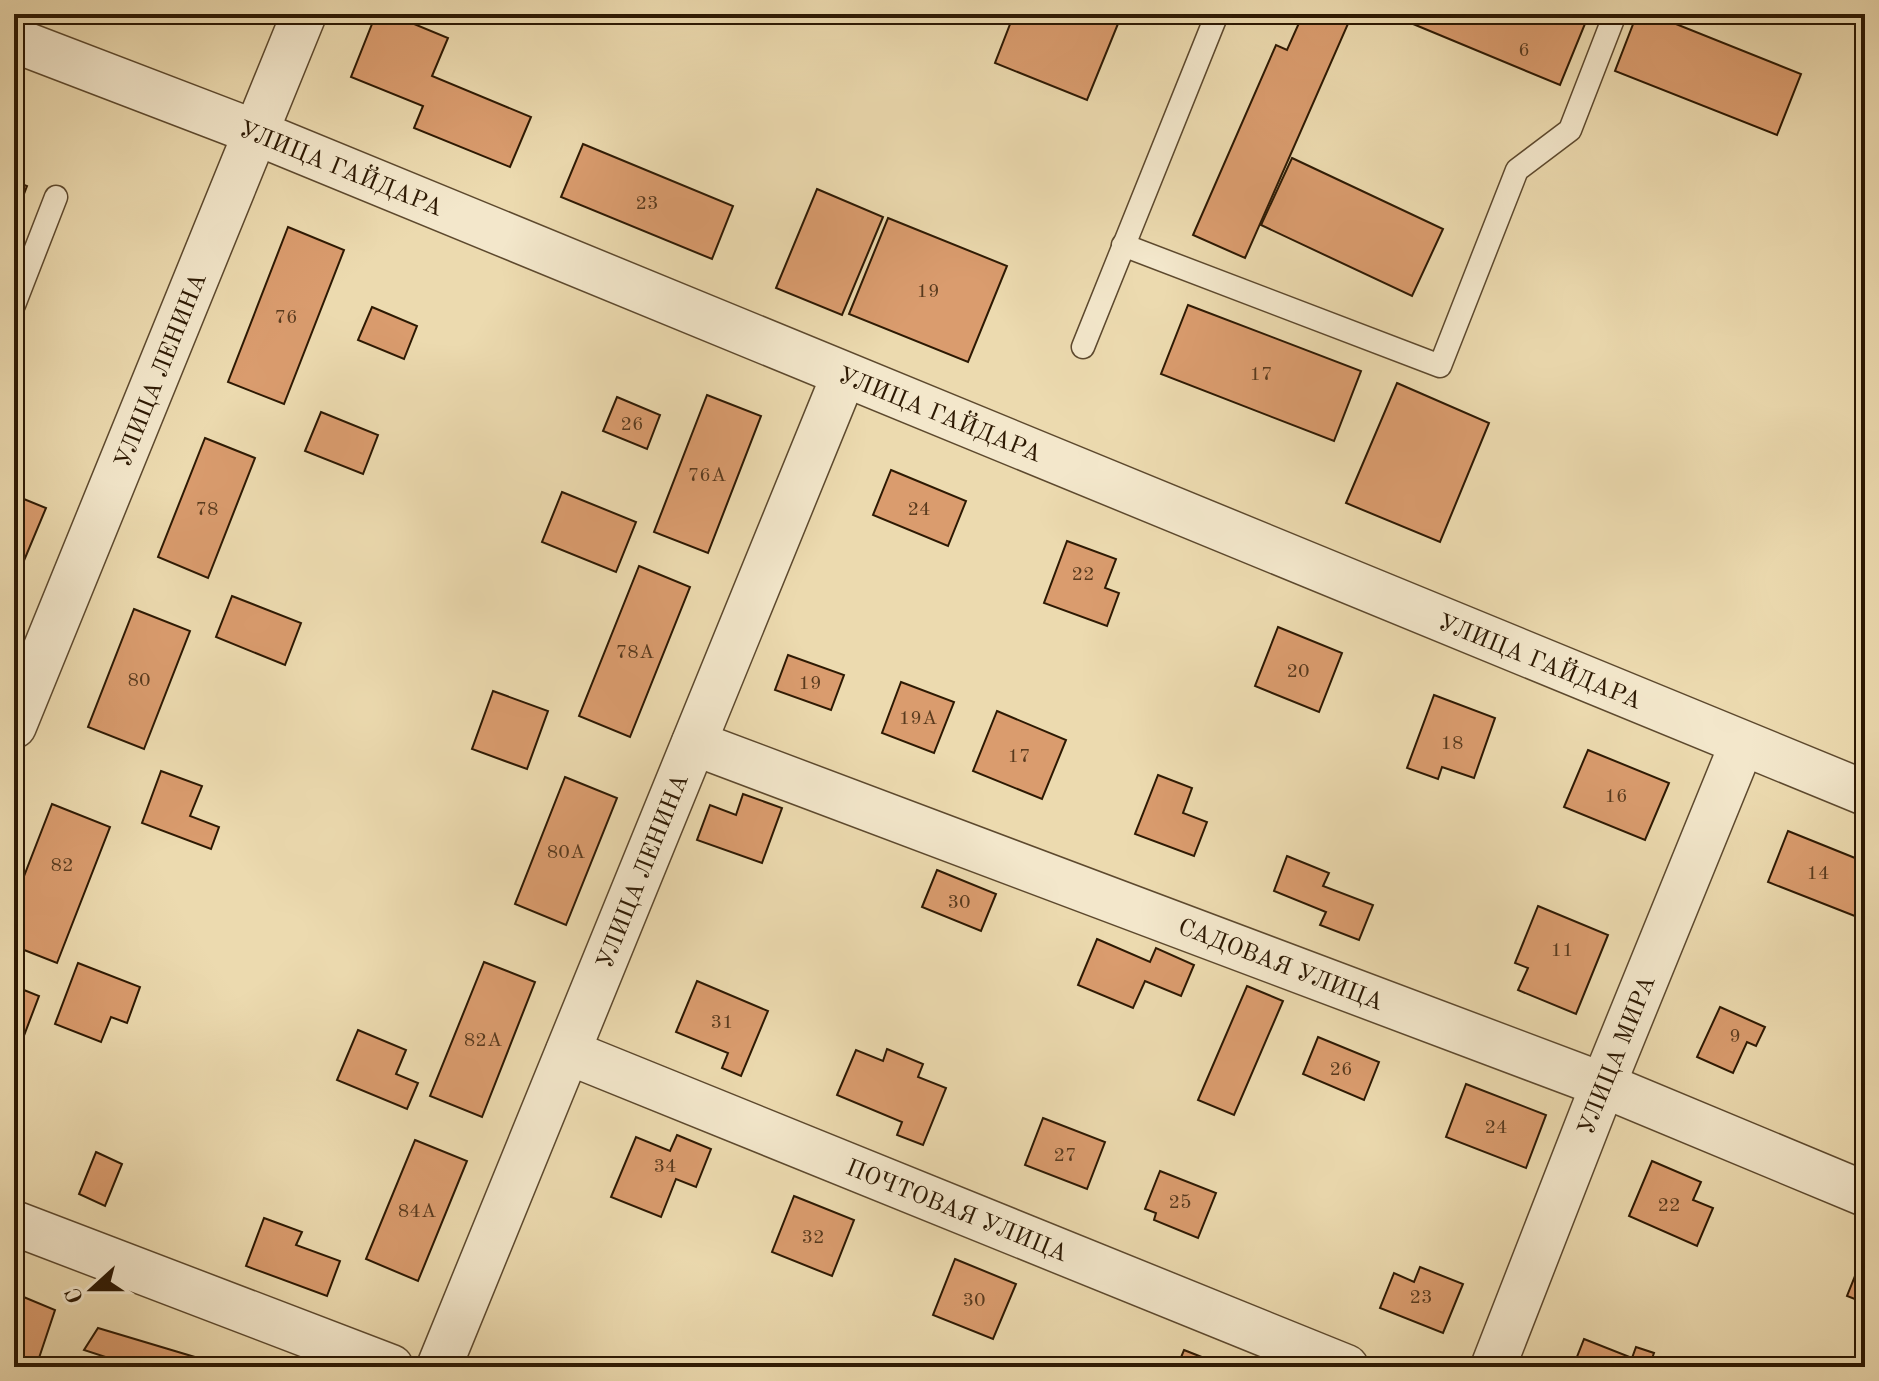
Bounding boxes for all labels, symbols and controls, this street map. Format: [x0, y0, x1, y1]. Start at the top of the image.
house number: 6 [1518, 41, 1530, 61]
street label: УЛИЦА ГАЙДАРА [235, 113, 447, 222]
house number: 23 [635, 194, 659, 214]
street label: УЛИЦА ЛЕНИНА [112, 270, 212, 472]
house number: 19 [916, 282, 940, 302]
house number: 76 [274, 308, 298, 328]
street label: УЛИЦА ГАЙДАРА [834, 359, 1046, 468]
house number: 17 [1249, 365, 1273, 385]
house number: 26 [620, 415, 644, 435]
house number: 76А [688, 466, 726, 486]
house number: 78 [195, 500, 219, 520]
house number: 24 [907, 500, 931, 520]
house number: 22 [1071, 565, 1095, 585]
street label: УЛИЦА ГАЙДАРА [1434, 606, 1646, 715]
house number: 78А [616, 643, 654, 663]
house number: 20 [1286, 662, 1310, 682]
house number: 80 [127, 671, 151, 691]
house number: 19 [798, 674, 822, 694]
house number: 19А [899, 709, 937, 729]
house number: 18 [1440, 734, 1464, 754]
house number: 17 [1007, 747, 1031, 767]
street label: УЛИЦА ЛЕНИНА [594, 771, 694, 973]
house number: 16 [1604, 787, 1628, 807]
house number: 80А [547, 843, 585, 863]
house number: 82 [50, 856, 74, 876]
house number: 14 [1806, 864, 1830, 884]
house number: 30 [947, 893, 971, 913]
street label: САДОВАЯ УЛИЦА [1174, 916, 1386, 1016]
house number: 11 [1550, 941, 1574, 961]
street label: УЛИЦА МИРА [1575, 973, 1661, 1139]
house number: 31 [710, 1013, 734, 1033]
house number: 9 [1729, 1027, 1741, 1047]
house number: 82А [464, 1031, 502, 1051]
house number: 26 [1329, 1060, 1353, 1080]
house number: 24 [1484, 1118, 1508, 1138]
house number: 27 [1053, 1146, 1077, 1166]
street label: ПОЧТОВАЯ УЛИЦА [842, 1156, 1070, 1267]
house number: 34 [653, 1157, 677, 1177]
house number: 25 [1168, 1193, 1192, 1213]
house number: 22 [1657, 1196, 1681, 1216]
house number: 84А [398, 1202, 436, 1222]
house number: 32 [801, 1228, 825, 1248]
north arrow [52, 1249, 132, 1329]
text: С [62, 1285, 88, 1306]
house number: 23 [1409, 1288, 1433, 1308]
house number: 30 [962, 1291, 986, 1311]

